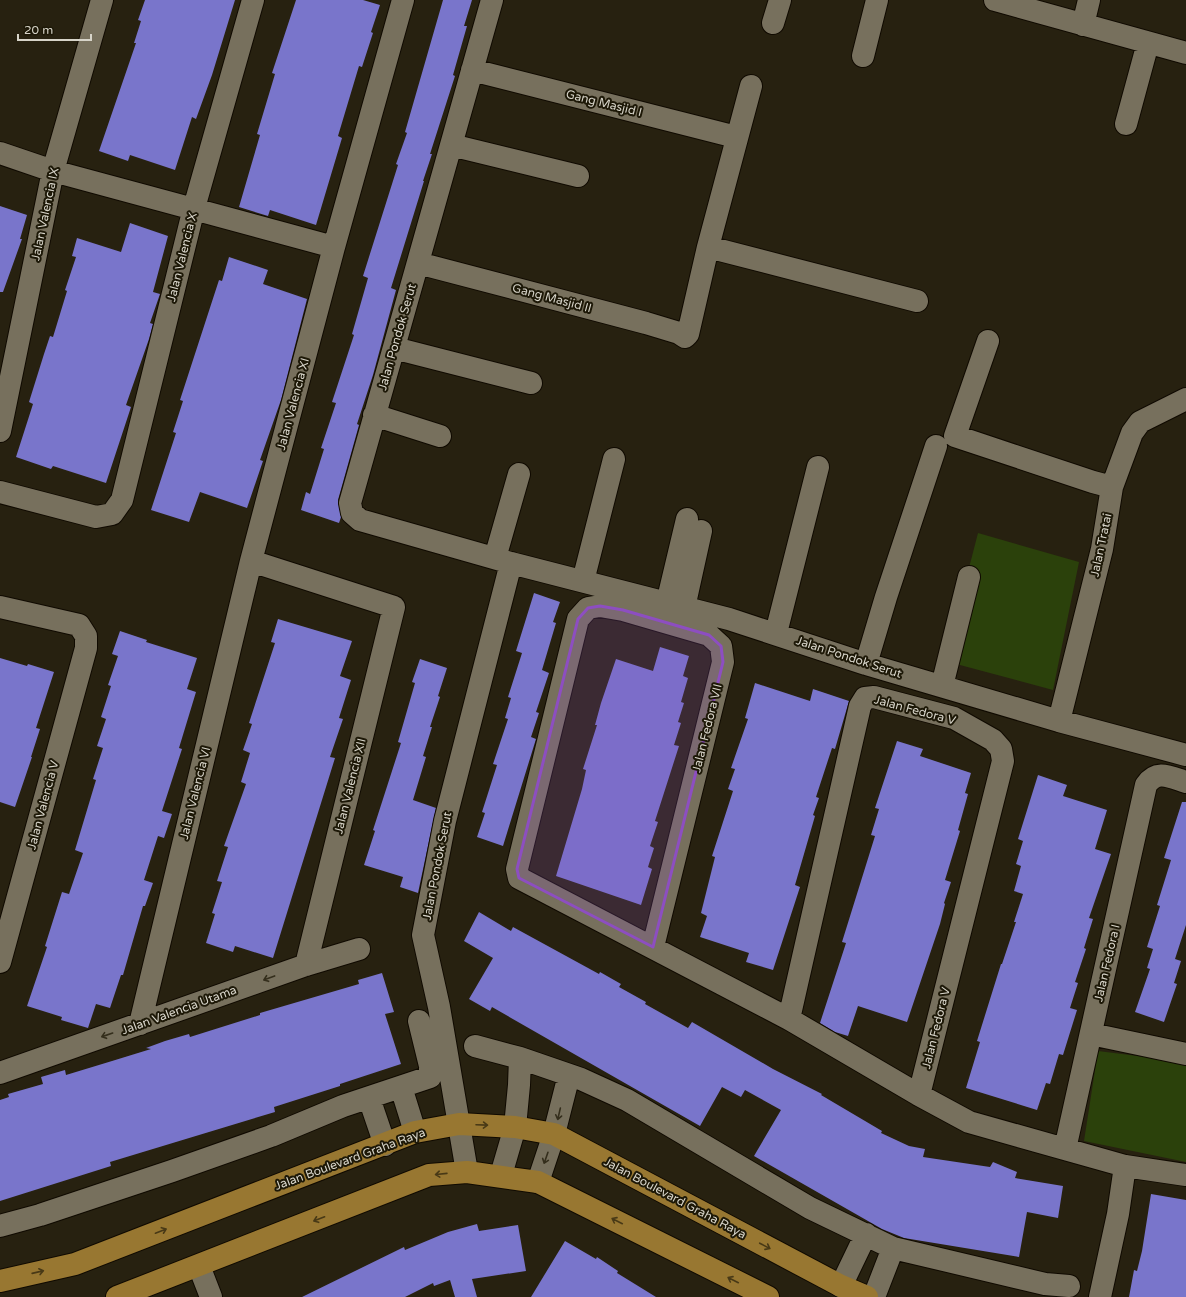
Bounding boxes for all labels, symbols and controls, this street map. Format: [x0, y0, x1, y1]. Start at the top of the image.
scale bar [18, 16, 91, 42]
text: 20 m [24, 23, 53, 37]
street label: Gang Masjid I [564, 87, 644, 119]
street label: Jalan Valencia IX [28, 166, 62, 262]
street label: Jalan Valencia X [164, 211, 200, 303]
street label: Gang Masjid II [511, 281, 593, 315]
street label: Jalan Pondok Serut [375, 282, 419, 392]
street label: Jalan Valencia XI [274, 356, 312, 452]
street label: Jalan Tratai [1087, 512, 1115, 578]
street label: Jalan Pondok Serut [794, 633, 904, 681]
street label: Jalan Fedora VII [689, 682, 725, 774]
street label: Jalan Fedora V [873, 692, 958, 728]
street label: Jalan Valencia XII [331, 737, 369, 835]
street label: Jalan Valencia VI [177, 745, 213, 841]
street label: Jalan Valencia V [24, 758, 62, 851]
street label: Jalan Pondok Serut [420, 810, 454, 921]
street label: Jalan Fedora I [1091, 923, 1123, 1003]
one-way arrow [264, 974, 276, 982]
street label: Jalan Valencia Utama [120, 983, 238, 1037]
street label: Jalan Fedora V [919, 985, 953, 1070]
one-way arrow [102, 1032, 114, 1040]
one-way arrow [555, 1107, 562, 1120]
one-way arrow [475, 1122, 488, 1129]
street label: Jalan Boulevard Graha Raya [273, 1125, 427, 1193]
one-way arrow [542, 1152, 549, 1165]
street label: Jalan Boulevard Graha Raya [601, 1154, 749, 1242]
one-way arrow [435, 1171, 448, 1178]
one-way arrow [314, 1215, 326, 1223]
one-way arrow [611, 1217, 623, 1225]
one-way arrow [155, 1226, 167, 1234]
one-way arrow [759, 1243, 771, 1250]
one-way arrow [31, 1268, 44, 1276]
one-way arrow [727, 1275, 739, 1283]

